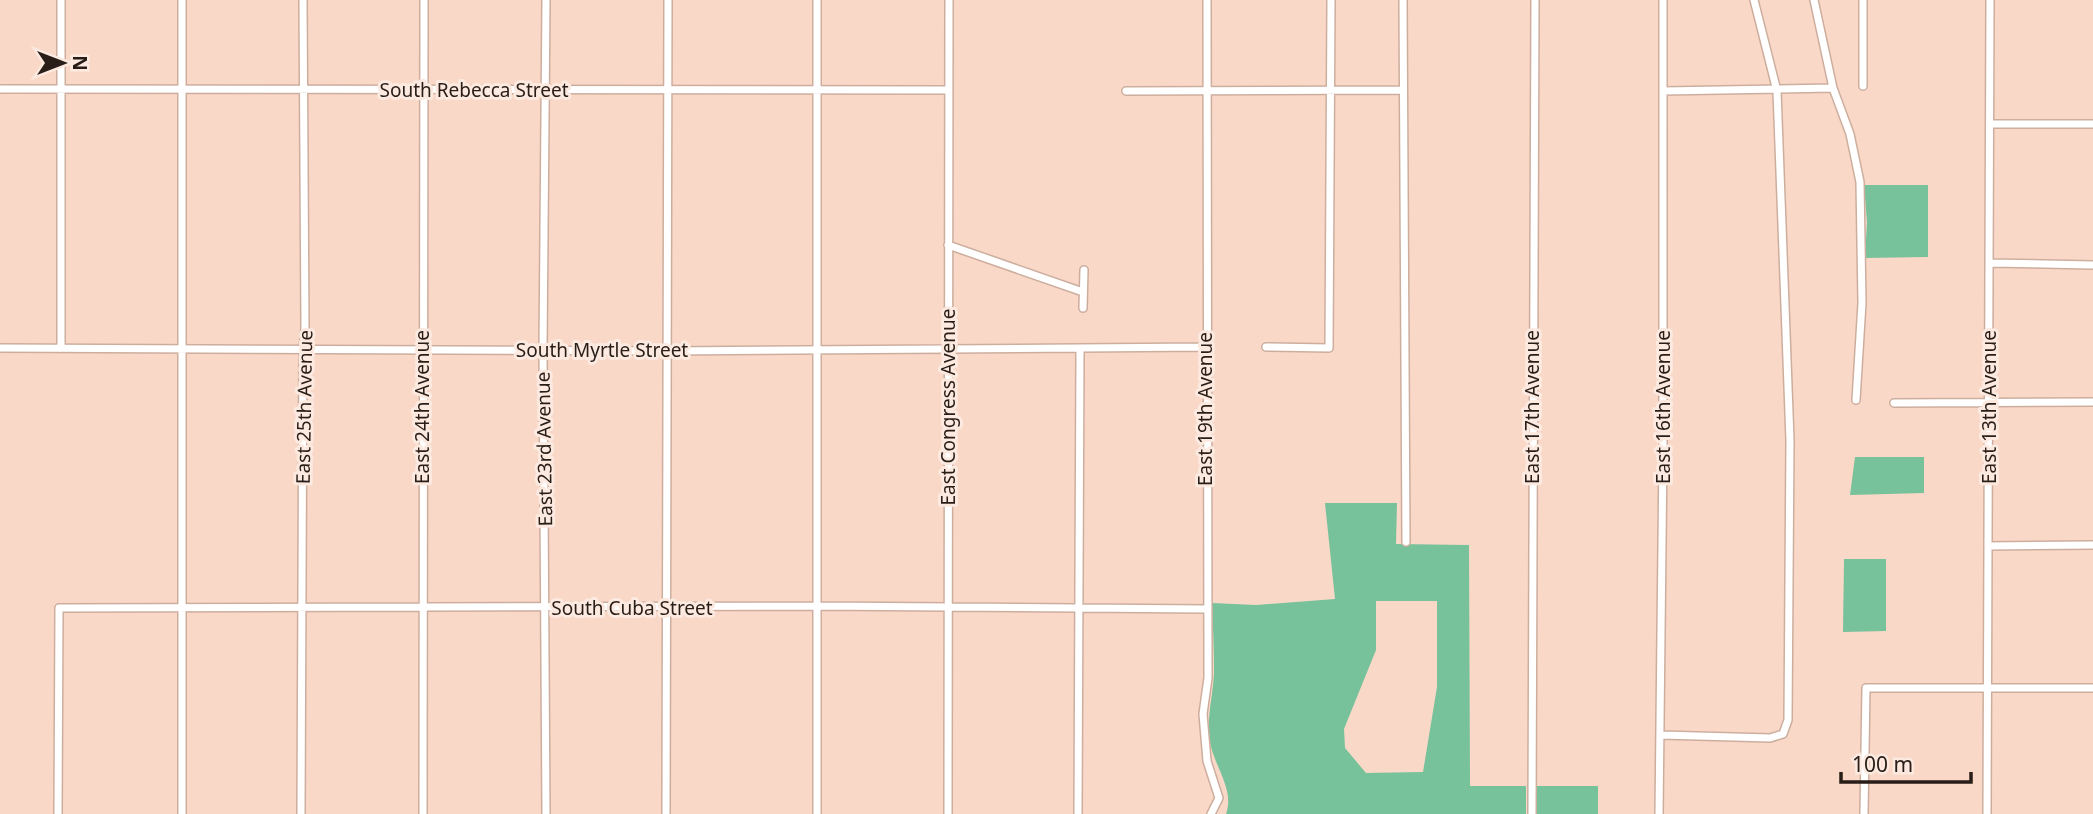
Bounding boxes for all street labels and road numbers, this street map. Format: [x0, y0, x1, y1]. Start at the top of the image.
street label: South Rebecca Street [379, 77, 569, 103]
street label: East Congress Avenue [935, 308, 961, 506]
street label: East 25th Avenue [290, 330, 318, 484]
street label: East 24th Avenue [409, 330, 435, 484]
street label: East 17th Avenue [1519, 330, 1545, 484]
street label: East 16th Avenue [1650, 330, 1676, 484]
street label: East 13th Avenue [1976, 330, 2002, 484]
street label: East 19th Avenue [1192, 332, 1218, 486]
street label: South Myrtle Street [516, 337, 688, 363]
street label: East 23rd Avenue [530, 371, 558, 527]
street label: South Cuba Street [551, 595, 713, 621]

